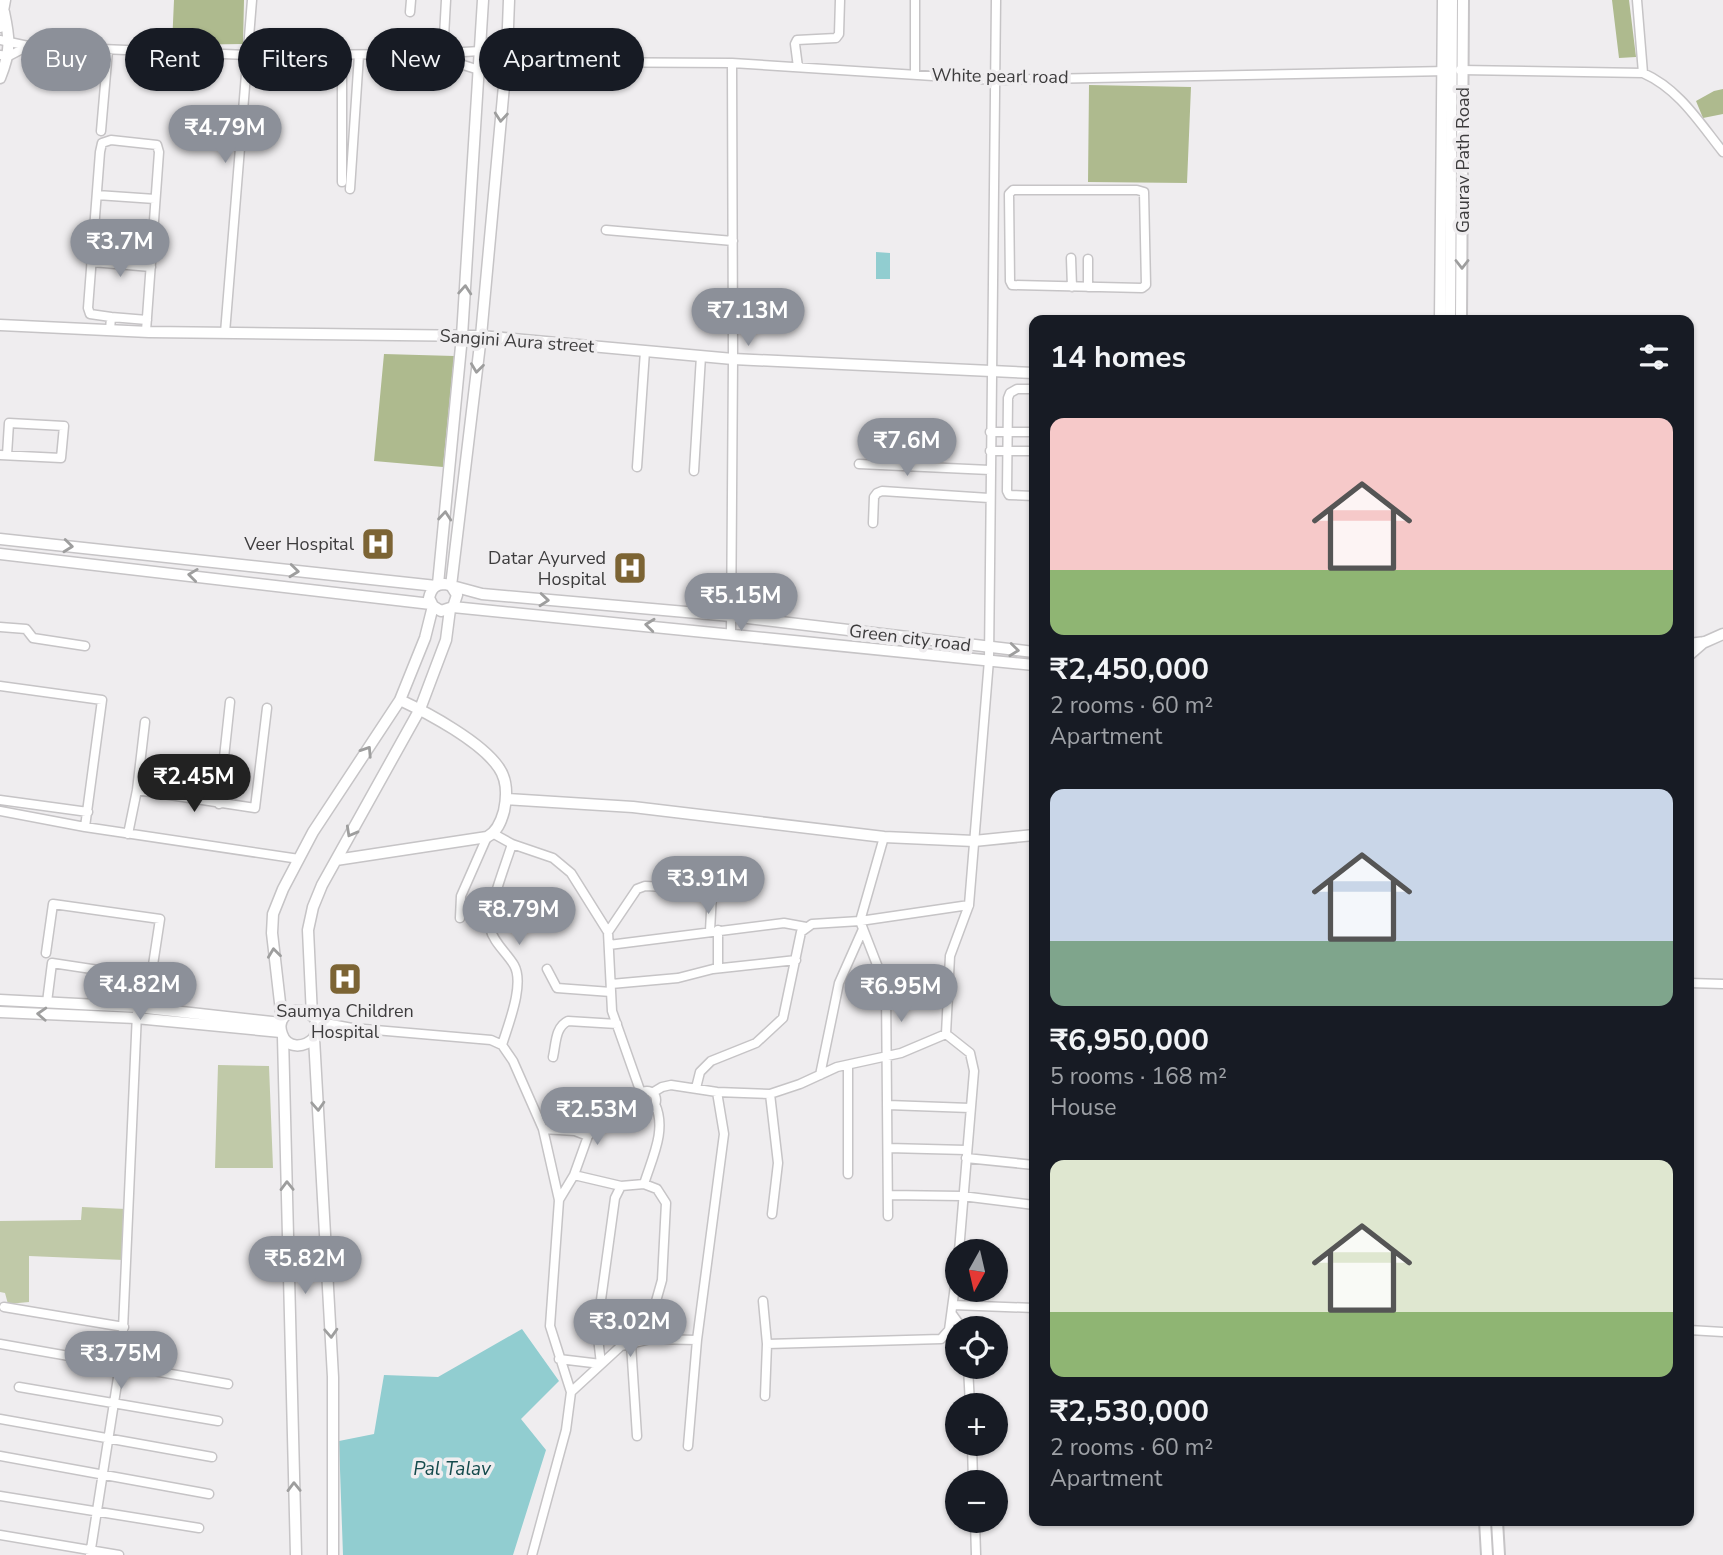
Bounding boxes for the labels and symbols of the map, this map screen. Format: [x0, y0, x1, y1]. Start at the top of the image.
street label: White pearl road [931, 63, 1069, 89]
street label: Gaurav Path Road [1451, 87, 1475, 233]
pin: ₹4.79M [168, 106, 282, 165]
one-way arrow [494, 112, 509, 123]
pin: ₹3.7M [71, 219, 169, 279]
one-way arrow [1454, 259, 1470, 270]
one-way arrow [458, 284, 473, 295]
pin: ₹7.13M [691, 288, 805, 348]
street label: Sangini Aura street [439, 324, 596, 358]
one-way arrow [470, 362, 485, 374]
pin: ₹7.6M [858, 419, 956, 478]
one-way arrow [437, 511, 452, 522]
hospital icon: Veer Hospital [359, 525, 397, 563]
place label: Veer Hospital [243, 532, 355, 556]
one-way arrow [62, 539, 74, 554]
place label: Datar Ayurved Hospital [488, 546, 607, 591]
hospital icon: Datar Ayurved Hospital [611, 549, 649, 587]
one-way arrow [288, 564, 300, 579]
one-way arrow [187, 567, 199, 582]
pin: ₹5.15M [684, 574, 798, 633]
one-way arrow [539, 592, 550, 607]
one-way arrow [644, 618, 655, 633]
street label: Green city road [848, 619, 972, 657]
one-way arrow [1009, 642, 1020, 657]
one-way arrow [358, 746, 371, 759]
pin: ₹2.45M [137, 754, 251, 814]
one-way arrow [346, 825, 359, 838]
pin: ₹3.91M [651, 856, 765, 916]
pin: ₹8.79M [462, 888, 576, 947]
one-way arrow [267, 947, 282, 958]
hospital icon: Saumya Children Hospital [326, 960, 364, 998]
pin: ₹4.82M [83, 962, 197, 1022]
pin: ₹6.95M [844, 964, 958, 1024]
place label: Saumya Children Hospital [276, 999, 414, 1044]
one-way arrow [36, 1006, 47, 1021]
pin: ₹2.53M [540, 1088, 654, 1147]
one-way arrow [310, 1101, 325, 1112]
one-way arrow [279, 1180, 295, 1191]
pin: ₹5.82M [248, 1236, 362, 1296]
north arrow [945, 1239, 1008, 1302]
pin: ₹3.02M [573, 1300, 687, 1359]
one-way arrow [323, 1328, 338, 1339]
pin: ₹3.75M [64, 1332, 178, 1391]
water label: Pal Talav [413, 1456, 492, 1482]
one-way arrow [286, 1481, 302, 1492]

